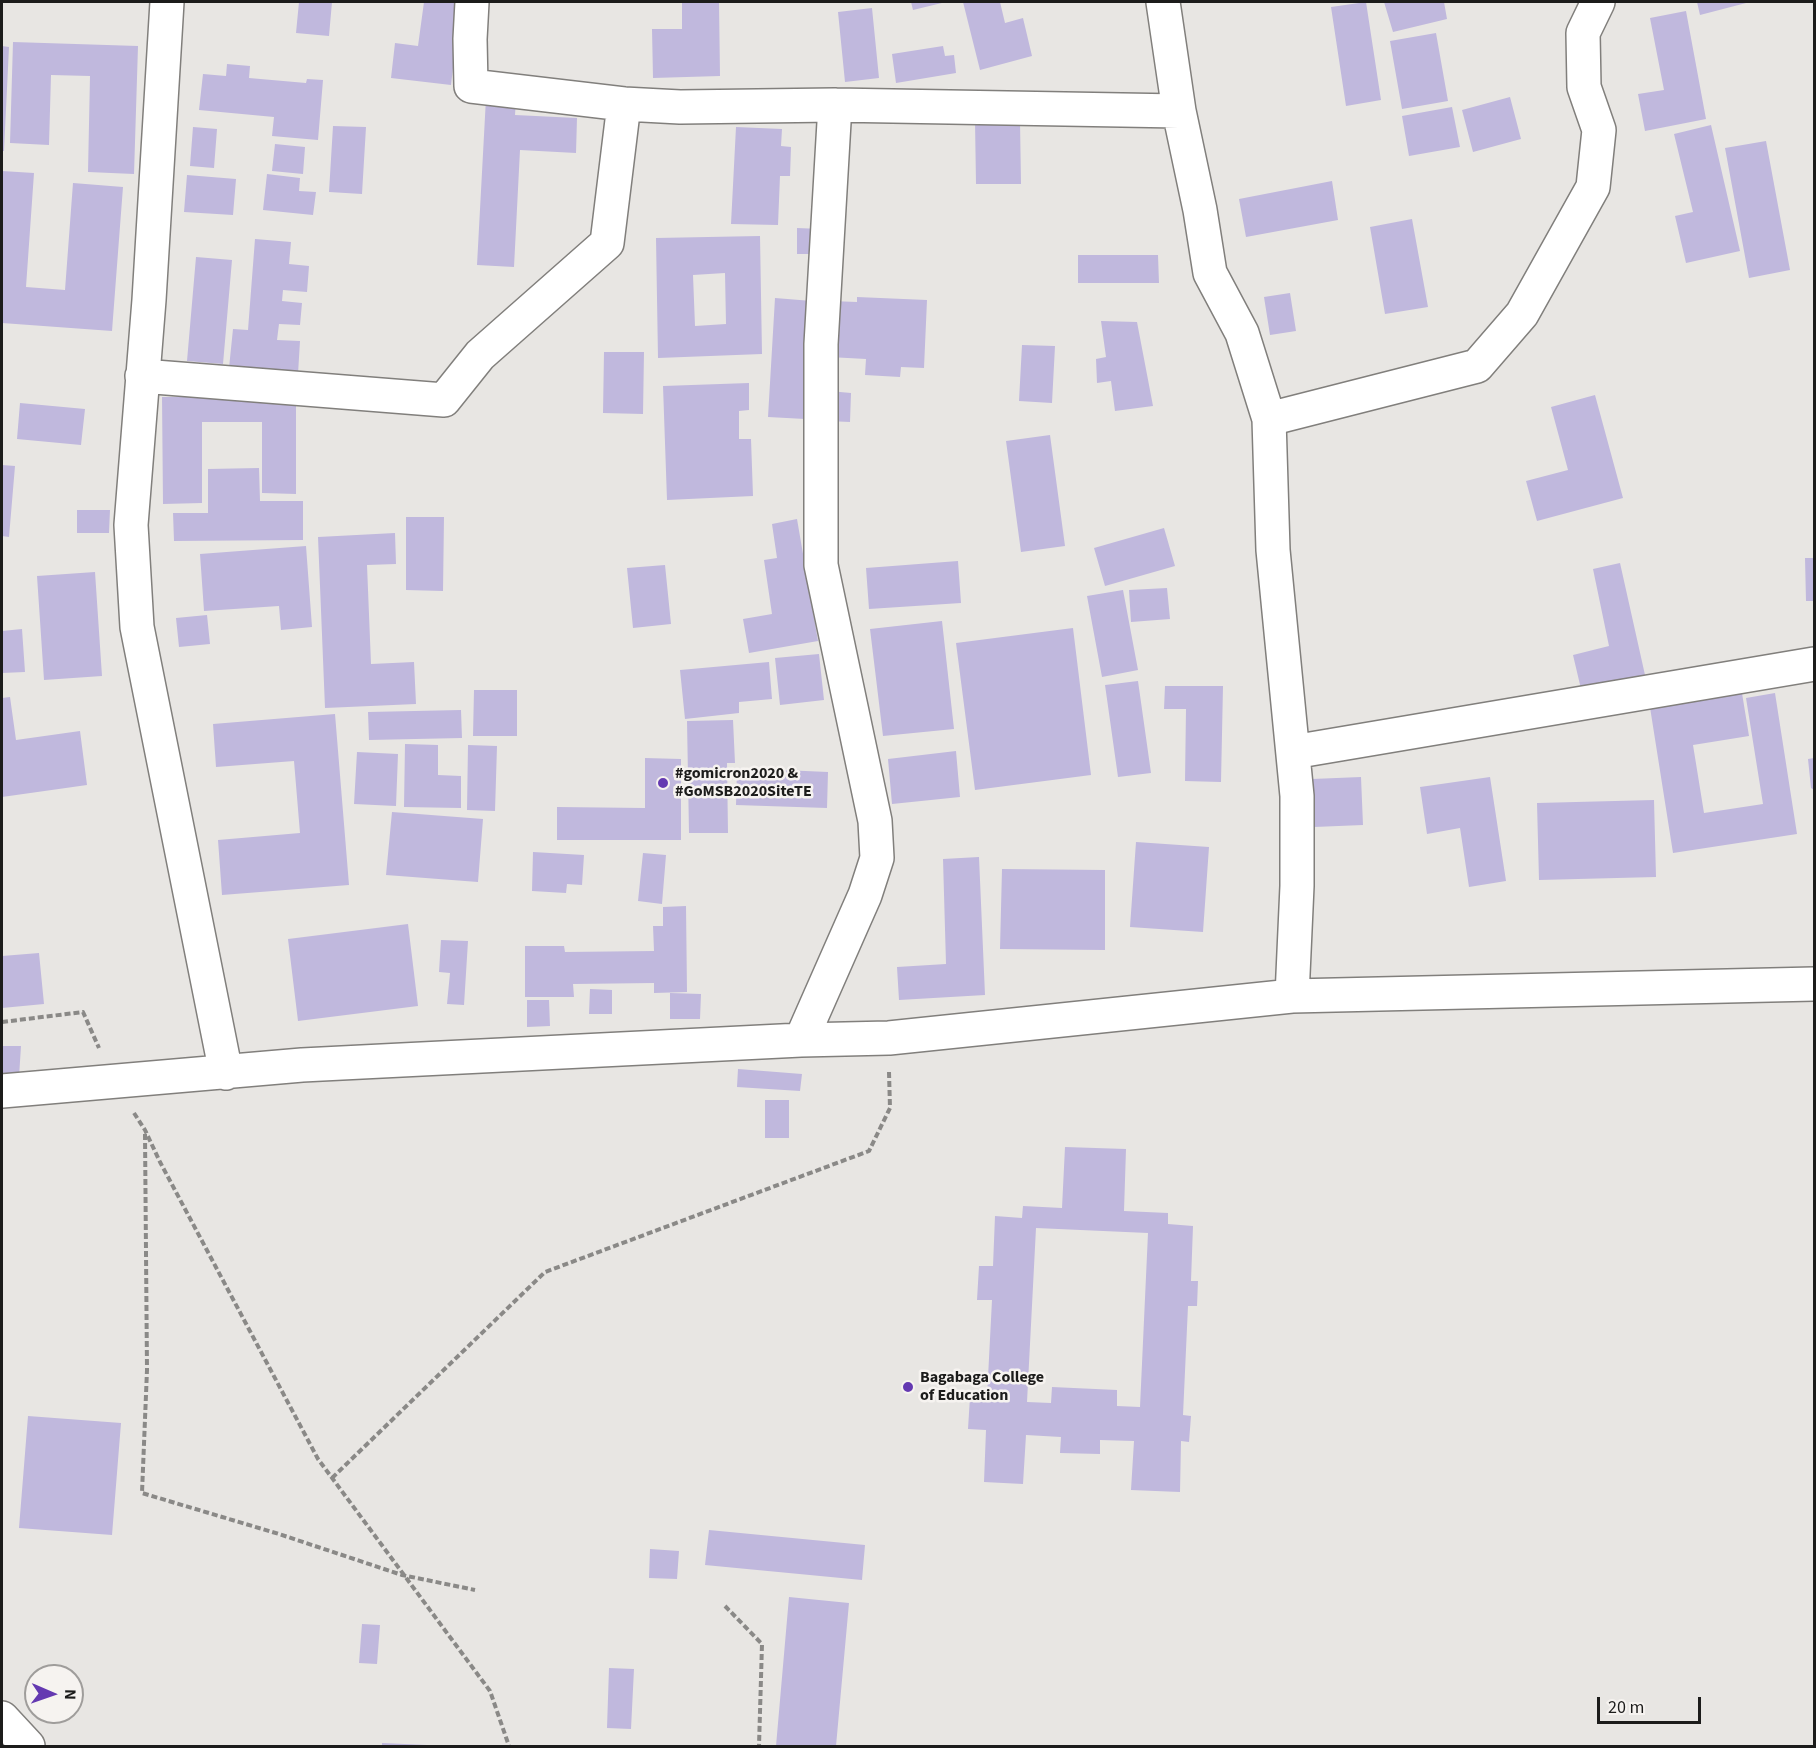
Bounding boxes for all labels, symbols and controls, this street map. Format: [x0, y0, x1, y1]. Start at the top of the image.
place label: #gomicron2020 & #GoMSB2020SiteTE [675, 764, 812, 802]
marker: #gomicron2020 & #GoMSB2020SiteTE [656, 776, 670, 790]
place label: Bagabaga College of Education [920, 1368, 1044, 1406]
marker: Bagabaga College of Education [901, 1380, 915, 1394]
north arrow [24, 1664, 84, 1724]
scale bar [1600, 1685, 1704, 1723]
text: N [59, 1689, 81, 1700]
text: 20 m [1608, 1695, 1644, 1720]

